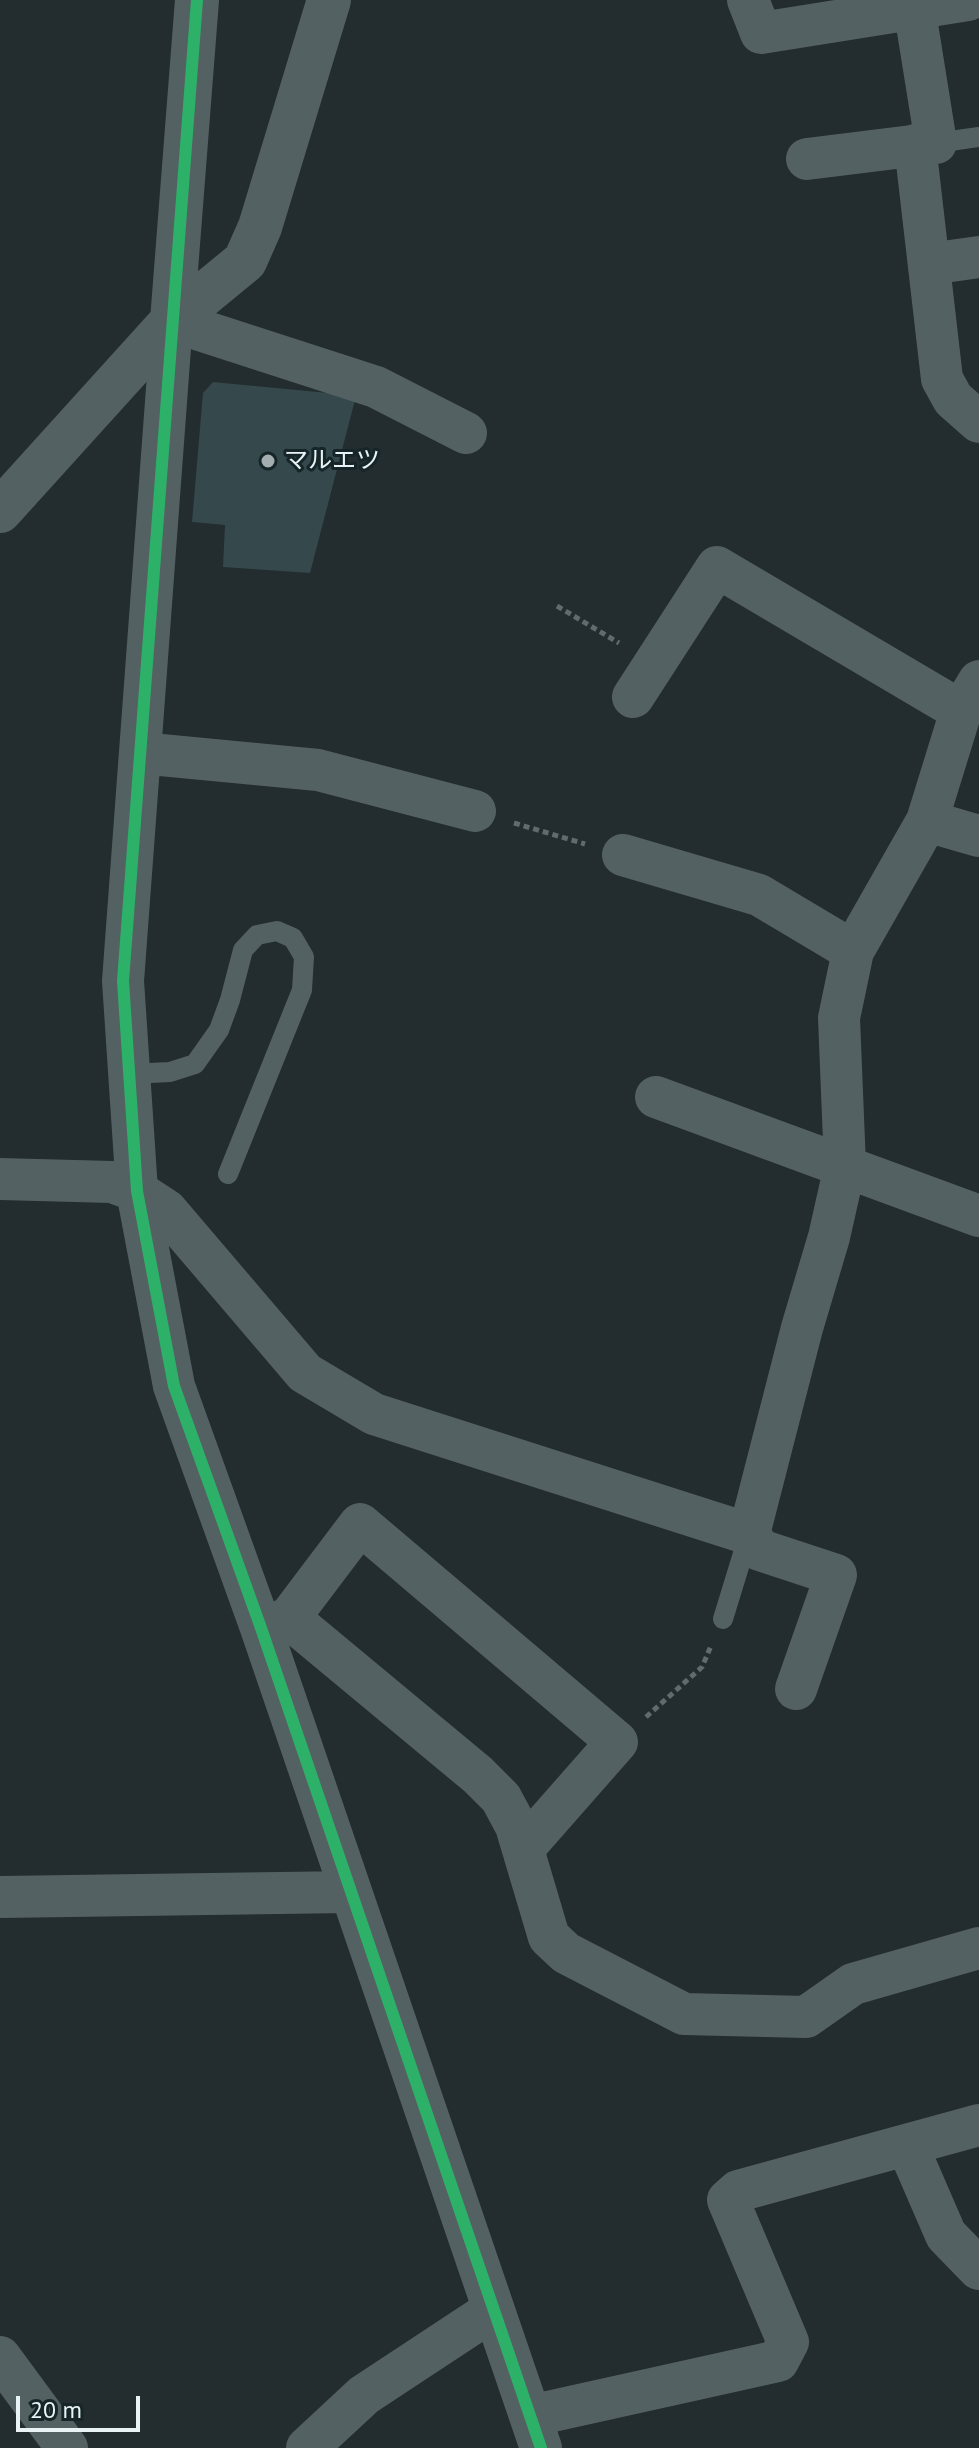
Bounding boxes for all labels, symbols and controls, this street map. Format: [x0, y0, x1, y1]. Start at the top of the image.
place label: マルエツ [284, 447, 380, 475]
marker: マルエツ [259, 452, 277, 470]
scale bar [20, 2380, 144, 2430]
text: 20 m [30, 2394, 82, 2425]

